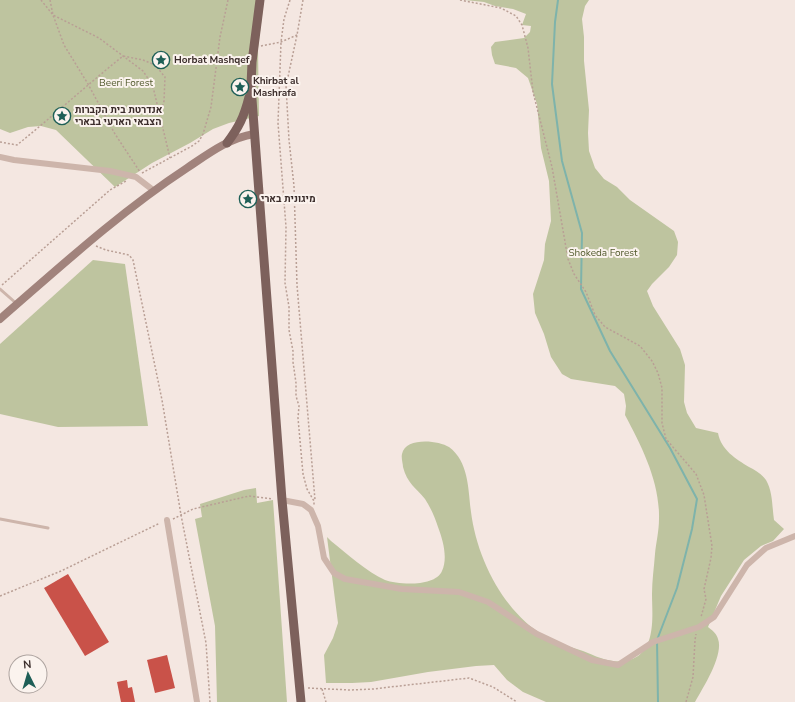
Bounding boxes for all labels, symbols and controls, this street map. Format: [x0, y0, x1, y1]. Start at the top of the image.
place icon: Horbat Mashqef [151, 50, 171, 70]
place label: Horbat Mashqef [174, 53, 250, 67]
place label: Khirbat al Mashrafa [253, 74, 299, 100]
park label: Beeri Forest [99, 76, 153, 90]
place icon: Khirbat al Mashrafa [230, 77, 250, 97]
place label: אנדרטת בית הקברות הצבאי הארעי בבארי [75, 103, 163, 129]
place icon: אנדרטת בית הקברות הצבאי הארעי בבארי [52, 106, 72, 126]
place icon: מיגונית בארי [238, 189, 258, 209]
place label: מיגונית בארי [261, 192, 316, 206]
park label: Shokeda Forest [568, 246, 638, 260]
north arrow [8, 654, 48, 694]
text: N [22, 657, 32, 672]

